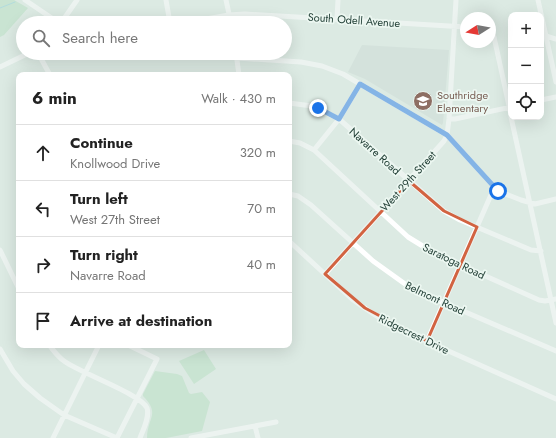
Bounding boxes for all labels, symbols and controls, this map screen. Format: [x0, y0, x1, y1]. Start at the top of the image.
street label: South Odell Avenue [307, 9, 401, 31]
north arrow [460, 12, 496, 48]
map controls [508, 12, 544, 120]
button: + [508, 12, 544, 48]
search box [16, 16, 292, 60]
icon: search [30, 27, 52, 49]
text: Search here [62, 27, 138, 49]
button: − [508, 48, 544, 84]
button: locate [508, 84, 544, 120]
text: 6 min [32, 86, 77, 110]
place label: Southridge Elementary [437, 87, 488, 116]
text: Walk · 430 m [201, 89, 276, 108]
school or university icon: Southridge Elementary [412, 90, 434, 112]
route end [309, 99, 327, 117]
street label: Navarre Road [346, 124, 404, 178]
text: Continue [70, 132, 133, 154]
icon: ahead [32, 142, 54, 164]
text: 320 m [240, 143, 276, 162]
street label: West 29th Street [376, 147, 440, 215]
text: Knollwood Drive [70, 154, 160, 173]
route start [489, 182, 507, 200]
text: Turn left [70, 188, 128, 210]
icon: left [32, 198, 54, 220]
text: 70 m [247, 199, 276, 218]
text: West 27th Street [70, 210, 160, 229]
street label: Saratoga Road [420, 239, 488, 283]
text: Turn right [70, 244, 138, 266]
icon: right [32, 254, 54, 276]
text: 40 m [247, 255, 276, 274]
text: Navarre Road [70, 266, 146, 285]
street label: Belmont Road [402, 277, 468, 319]
icon: arrive [32, 310, 54, 332]
text: Arrive at destination [70, 310, 212, 332]
street label: Ridgecrest Drive [376, 310, 452, 358]

